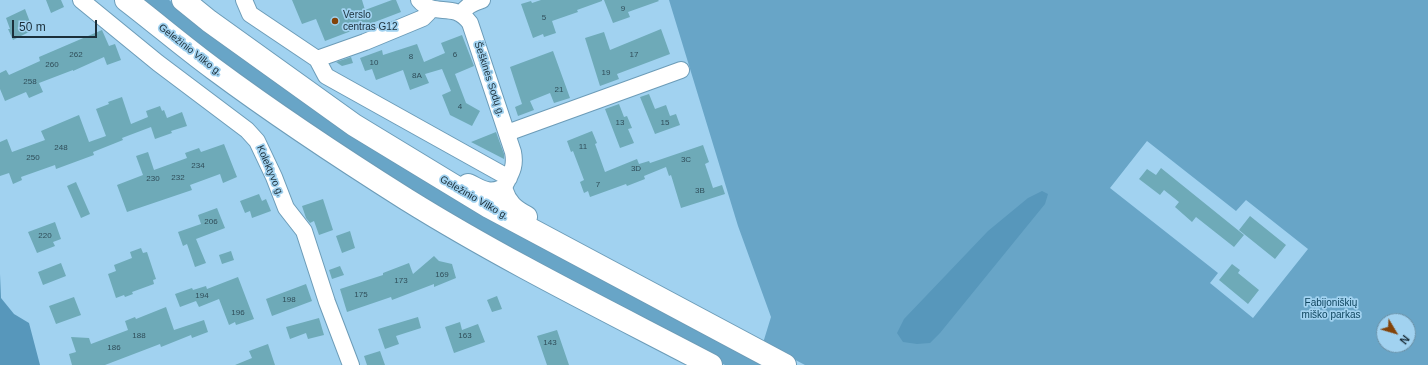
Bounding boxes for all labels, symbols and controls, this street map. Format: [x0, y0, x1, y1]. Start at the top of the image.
house number: 9 [621, 4, 625, 14]
place label: Verslo centras G12 [343, 9, 397, 32]
scale bar [14, 12, 99, 38]
house number: 5 [542, 13, 546, 23]
marker: Verslo centras G12 [330, 16, 340, 26]
text: 50 m [19, 20, 46, 34]
street label: Geležinio Vilko g. [156, 22, 224, 78]
street label: Šeškinės Sodų g. [471, 40, 507, 118]
house number: 262 [69, 50, 83, 60]
house number: 6 [453, 50, 457, 60]
house number: 17 [630, 50, 638, 60]
house number: 8 [409, 52, 413, 62]
house number: 10 [370, 58, 378, 68]
house number: 260 [45, 60, 59, 70]
house number: 19 [602, 68, 610, 78]
house number: 8A [412, 71, 422, 81]
house number: 258 [23, 77, 37, 87]
house number: 21 [555, 85, 563, 95]
house number: 4 [458, 102, 462, 112]
house number: 13 [616, 118, 624, 128]
house number: 15 [661, 118, 669, 128]
house number: 11 [579, 142, 587, 152]
house number: 248 [54, 143, 68, 153]
street label: Kolektyvo g. [254, 144, 286, 198]
house number: 250 [26, 153, 40, 163]
house number: 3C [681, 155, 691, 165]
house number: 234 [191, 161, 205, 171]
house number: 3D [631, 164, 641, 174]
house number: 232 [171, 173, 185, 183]
house number: 230 [146, 174, 160, 184]
street label: Geležinio Vilko g. [438, 174, 510, 222]
house number: 7 [596, 180, 600, 190]
house number: 3B [695, 186, 705, 196]
house number: 206 [204, 217, 218, 227]
house number: 220 [38, 231, 52, 241]
house number: 169 [435, 270, 449, 280]
house number: 173 [394, 276, 408, 286]
house number: 175 [354, 290, 368, 300]
house number: 194 [195, 291, 209, 301]
house number: 198 [282, 295, 296, 305]
park label: Fabijoniškių miško parkas [1302, 297, 1360, 320]
house number: 196 [231, 308, 245, 318]
north arrow [1376, 313, 1416, 353]
house number: 188 [132, 331, 146, 341]
house number: 163 [458, 331, 472, 341]
text: N [1397, 333, 1412, 347]
house number: 143 [543, 338, 557, 348]
house number: 186 [107, 343, 121, 353]

